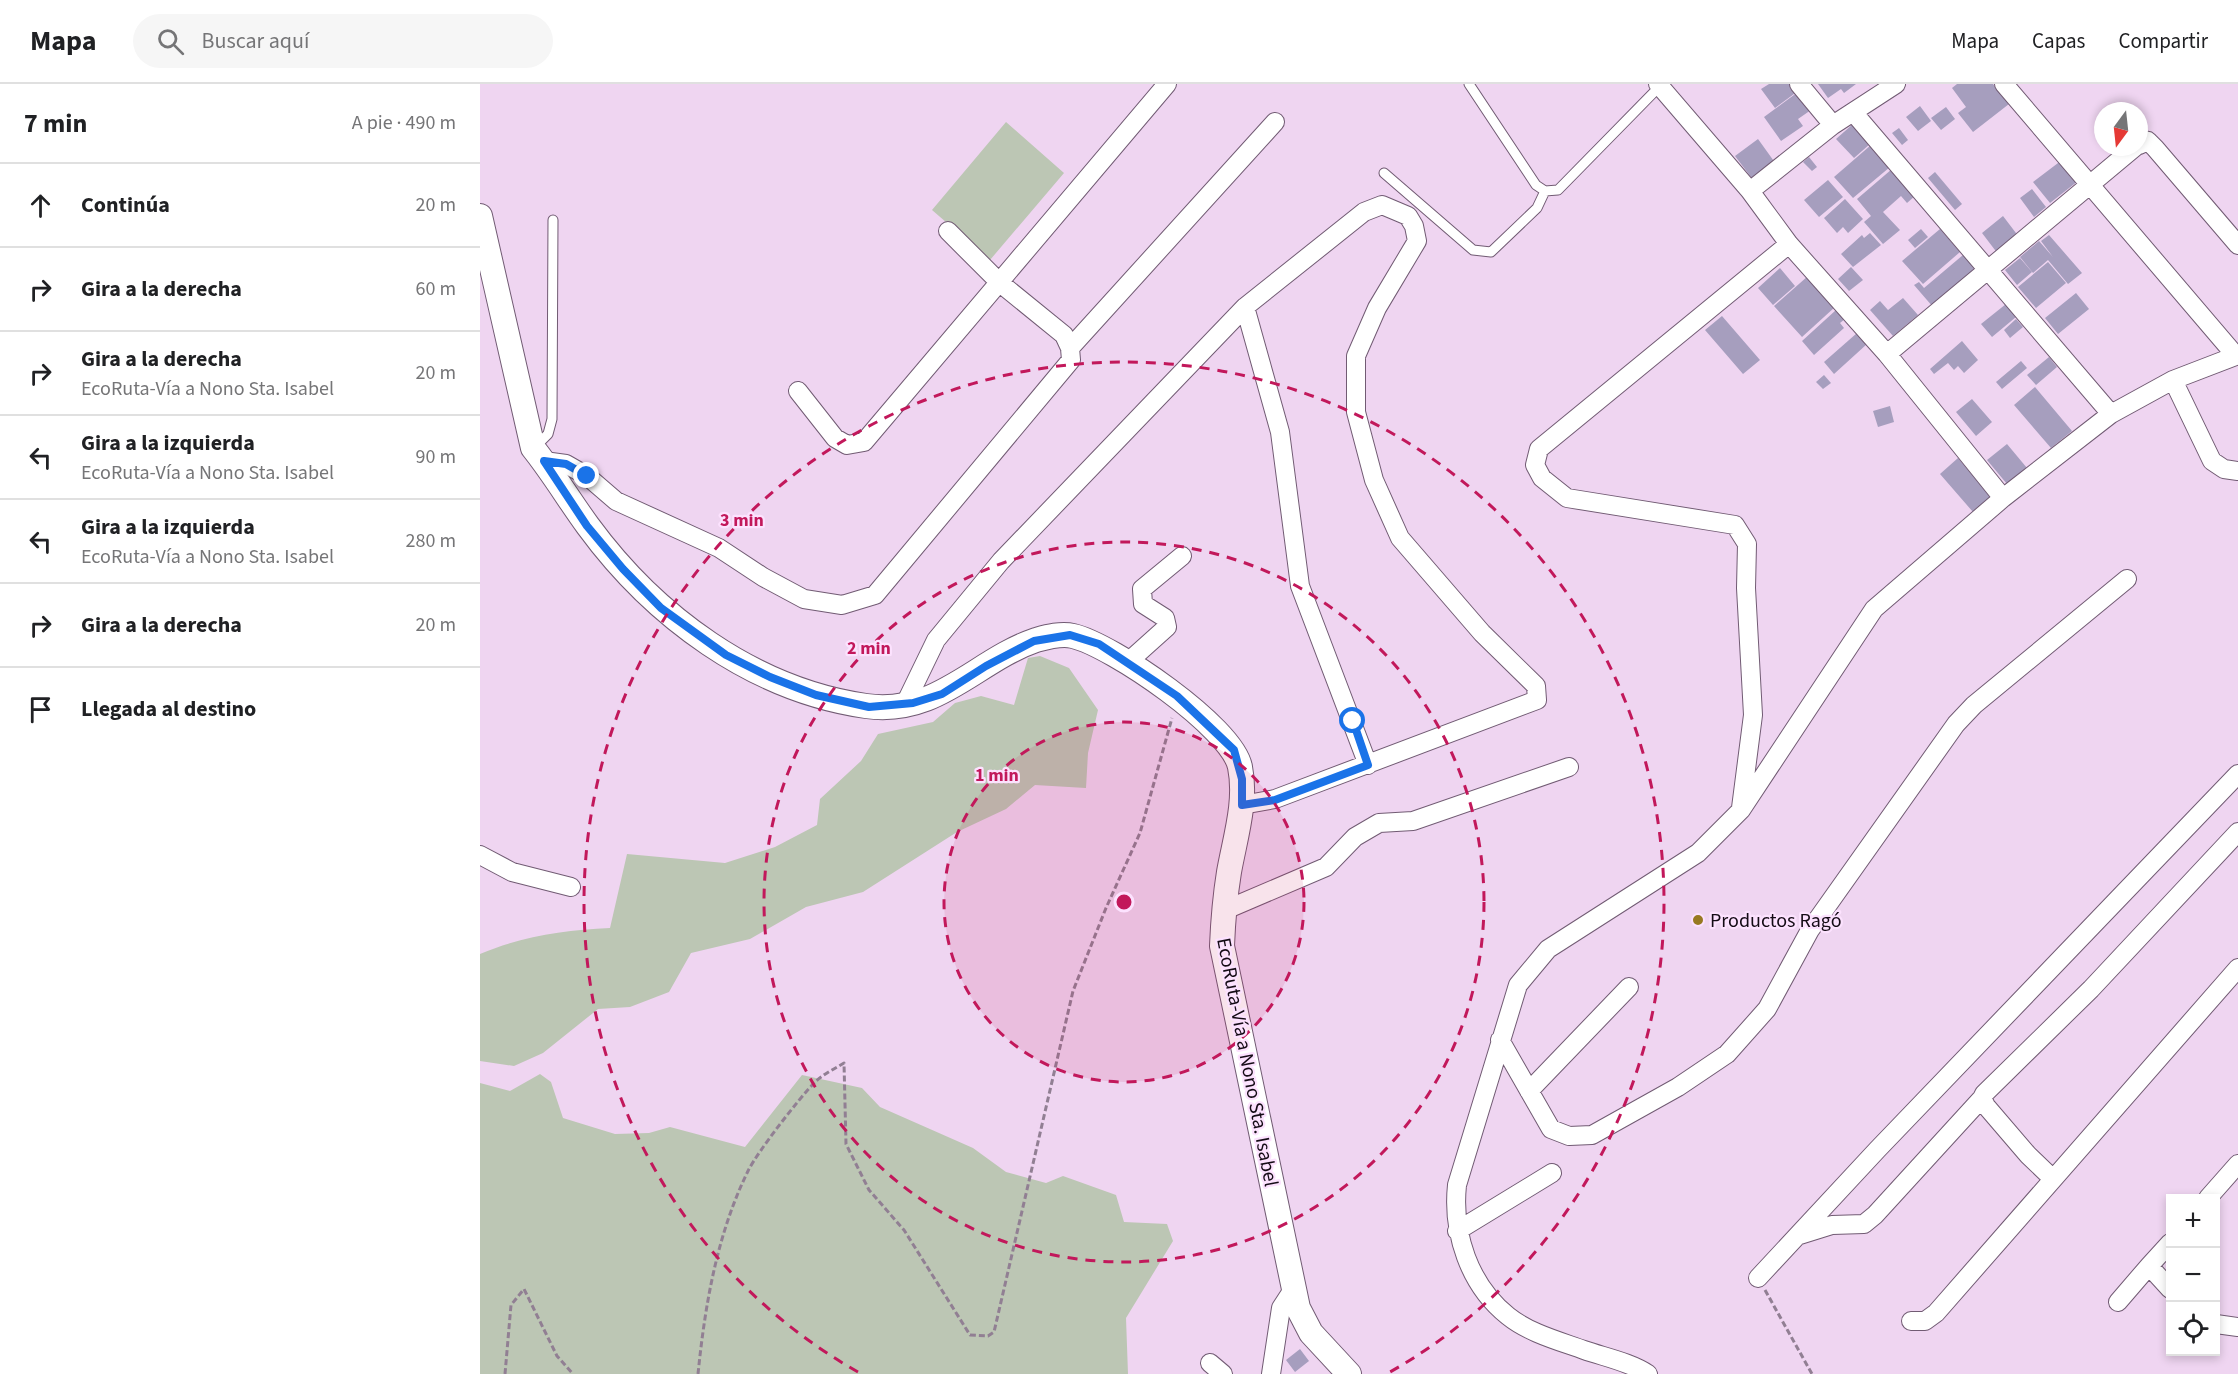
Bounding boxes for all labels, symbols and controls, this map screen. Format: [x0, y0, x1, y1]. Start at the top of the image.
search box [133, 14, 553, 68]
text: Mapa [30, 21, 97, 61]
icon: search [154, 25, 187, 58]
text: Buscar aquí [202, 25, 309, 57]
text: Mapa [1951, 26, 1999, 56]
text: Capas [2032, 26, 2085, 56]
text: Compartir [2118, 26, 2208, 56]
north arrow [2094, 102, 2148, 156]
text: 7 min [24, 105, 87, 142]
text: A pie · 490 m [352, 109, 456, 137]
icon: ahead [24, 189, 57, 222]
text: Continúa [81, 189, 170, 221]
text: 20 m [416, 191, 456, 219]
icon: right [24, 273, 57, 306]
text: Gira a la derecha [81, 273, 242, 305]
text: 60 m [416, 275, 456, 303]
text: Gira a la derecha [81, 343, 242, 375]
icon: right [24, 357, 57, 390]
text: 20 m [416, 359, 456, 387]
text: EcoRuta-Vía a Nono Sta. Isabel [81, 375, 334, 403]
text: Gira a la izquierda [81, 427, 255, 459]
icon: left [24, 441, 57, 474]
text: 90 m [416, 443, 456, 471]
text: EcoRuta-Vía a Nono Sta. Isabel [81, 459, 334, 487]
route end [573, 462, 599, 488]
text: 3 min [720, 508, 764, 533]
text: Gira a la izquierda [81, 511, 255, 543]
icon: left [24, 525, 57, 558]
text: 280 m [406, 527, 456, 555]
text: EcoRuta-Vía a Nono Sta. Isabel [81, 543, 334, 571]
icon: right [24, 609, 57, 642]
text: Gira a la derecha [81, 609, 242, 641]
text: 20 m [416, 611, 456, 639]
text: 2 min [847, 636, 891, 661]
icon: arrive [24, 693, 57, 726]
text: Llegada al destino [81, 693, 256, 725]
route start [1339, 707, 1365, 733]
text: 1 min [975, 763, 1019, 788]
centre of rings [1114, 892, 1134, 912]
place label: Productos Ragó [1710, 907, 1842, 935]
marker: Productos Ragó [1691, 913, 1705, 927]
street label: EcoRuta-Vía a Nono Sta. Isabel [1209, 935, 1285, 1189]
map controls [2166, 1194, 2220, 1356]
button: + [2166, 1194, 2220, 1248]
button: − [2166, 1248, 2220, 1302]
button: locate [2166, 1302, 2220, 1356]

